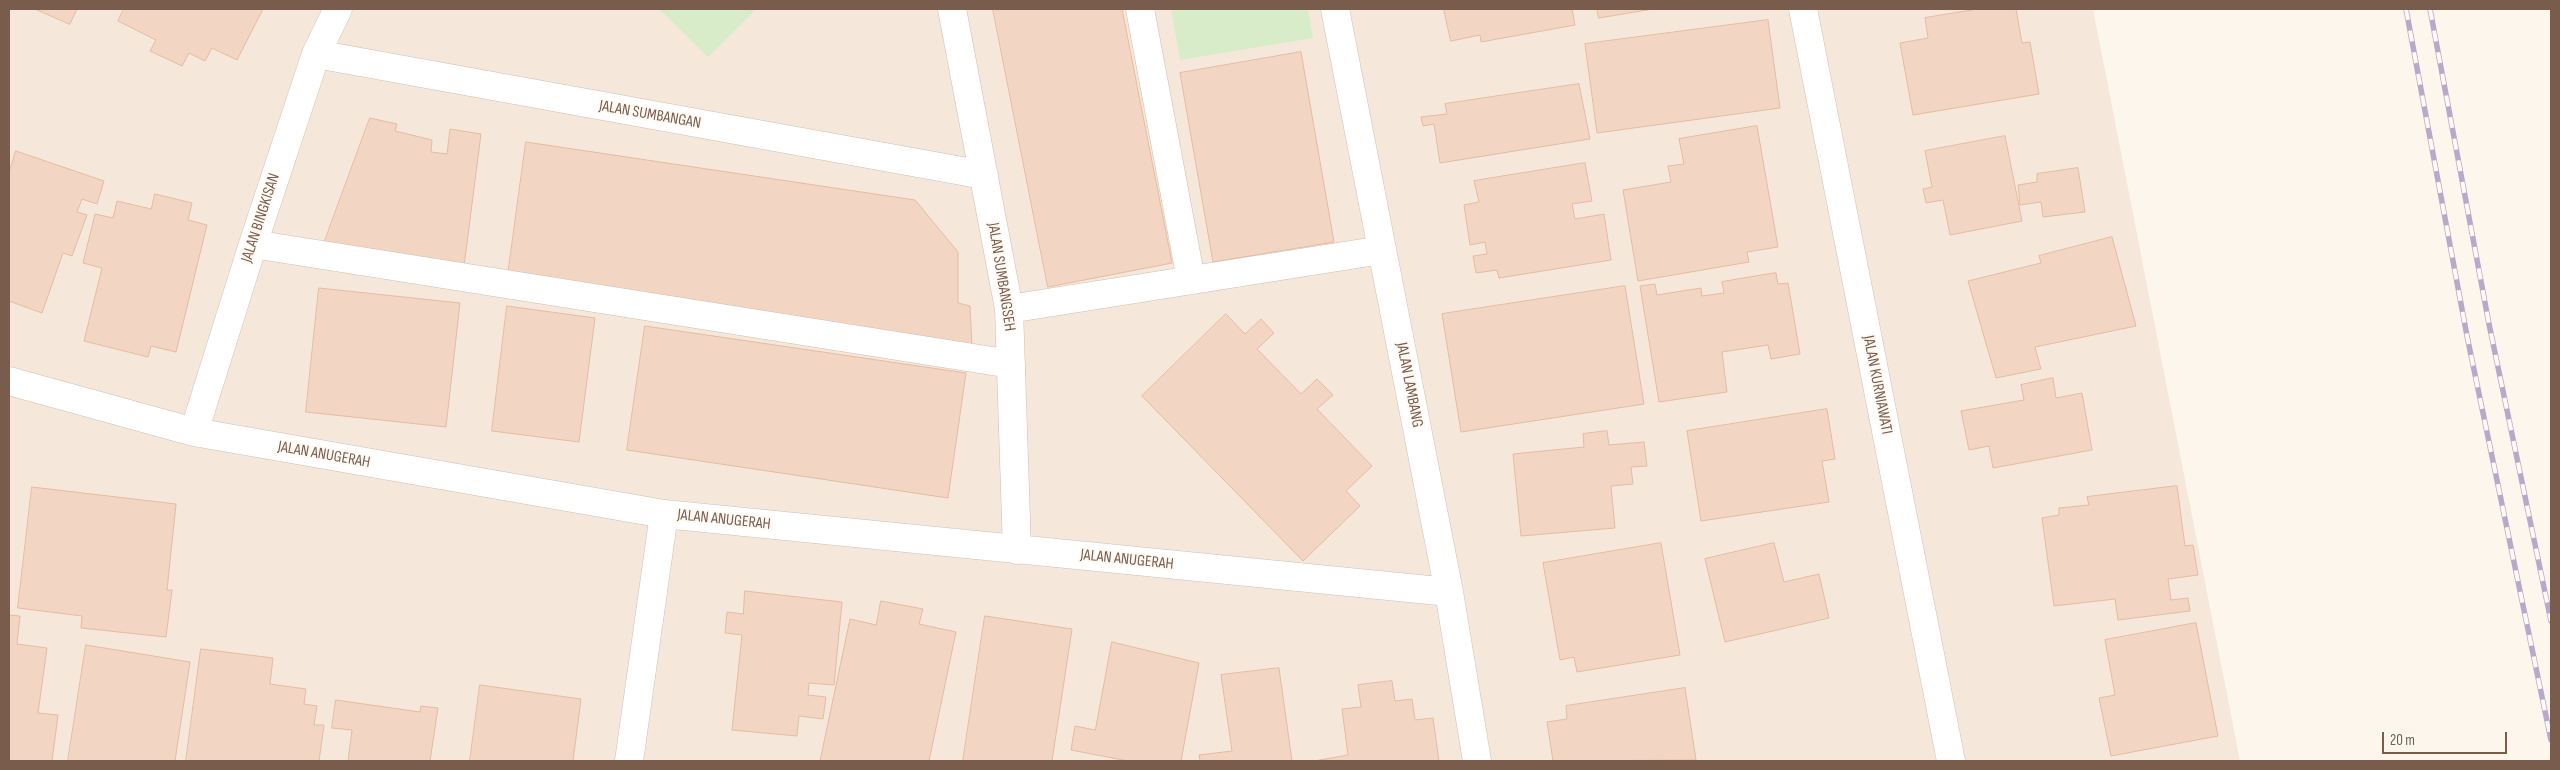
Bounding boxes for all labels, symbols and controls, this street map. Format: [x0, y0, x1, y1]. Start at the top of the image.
street label: JALAN SUMBANGAN [598, 97, 702, 133]
street label: JALAN BINGKISAN [238, 171, 284, 265]
street label: JALAN SUMBANGSEH [983, 221, 1019, 333]
street label: JALAN KURNIAWATI [1858, 334, 1896, 436]
street label: JALAN LAMBANG [1391, 341, 1427, 429]
street label: JALAN ANUGERAH [276, 437, 372, 473]
street label: JALAN ANUGERAH [676, 506, 772, 534]
street label: JALAN ANUGERAH [1079, 546, 1175, 574]
scale bar [2385, 722, 2510, 754]
text: 20 m [2390, 731, 2415, 750]

